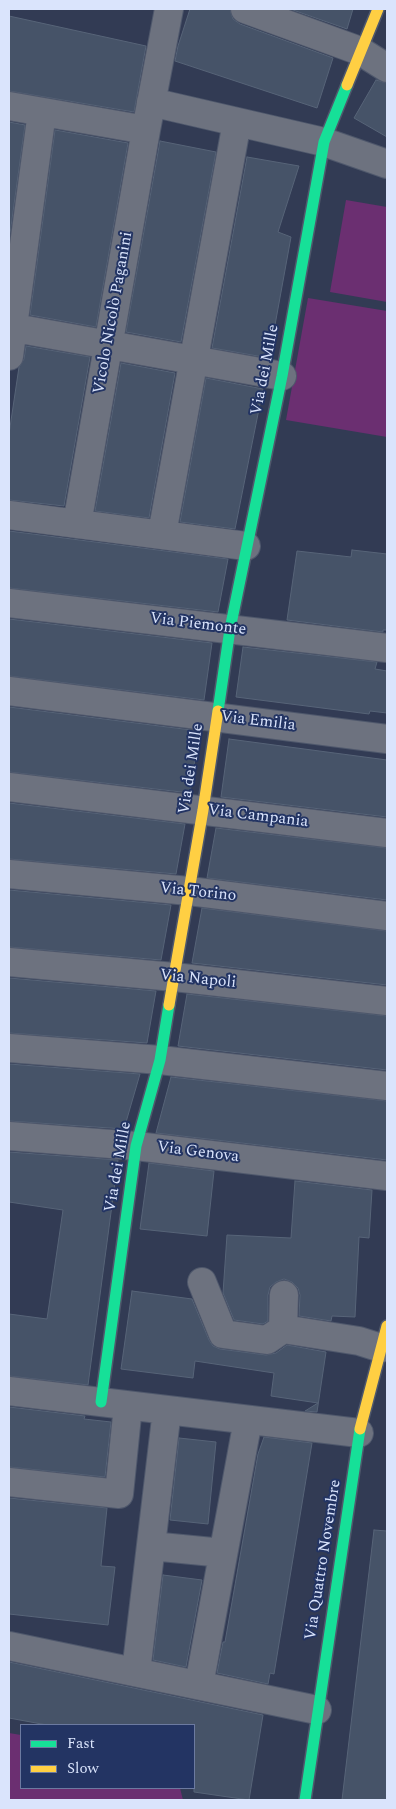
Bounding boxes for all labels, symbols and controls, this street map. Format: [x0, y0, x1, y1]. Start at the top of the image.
street label: Vicolo Nicolò Paganini [90, 230, 138, 396]
street label: Via dei Mille [248, 323, 284, 417]
street label: Via Piemonte [149, 610, 247, 640]
street label: Via Emilia [219, 708, 297, 736]
street label: Via dei Mille [175, 722, 209, 816]
street label: Via Campania [207, 801, 309, 833]
street label: Via Torino [159, 879, 237, 907]
street label: Via Napoli [159, 966, 237, 994]
street label: Via dei Mille [102, 1120, 136, 1214]
street label: Via Genova [156, 1138, 240, 1168]
street label: Via Quattro Novembre [302, 1478, 346, 1642]
legend [20, 1724, 195, 1789]
text: Fast [67, 1732, 95, 1755]
text: Slow [67, 1757, 99, 1780]

